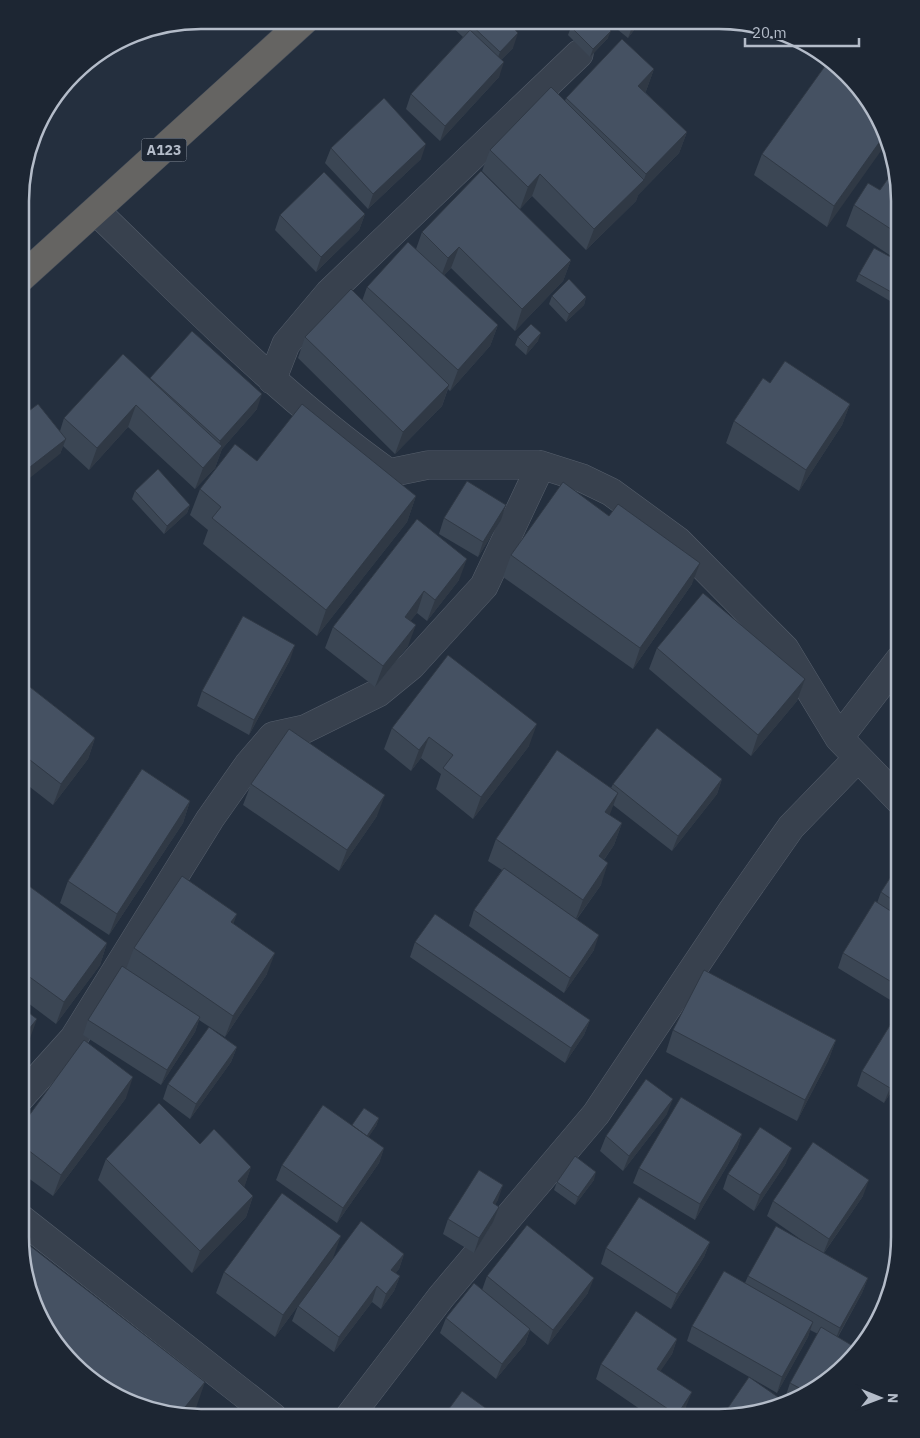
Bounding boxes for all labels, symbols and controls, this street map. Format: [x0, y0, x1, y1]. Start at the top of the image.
scale bar [745, 15, 859, 47]
text: 20 m [752, 23, 787, 42]
road number: A123 [142, 138, 186, 162]
north arrow [855, 1373, 905, 1423]
text: N [884, 1393, 902, 1403]

